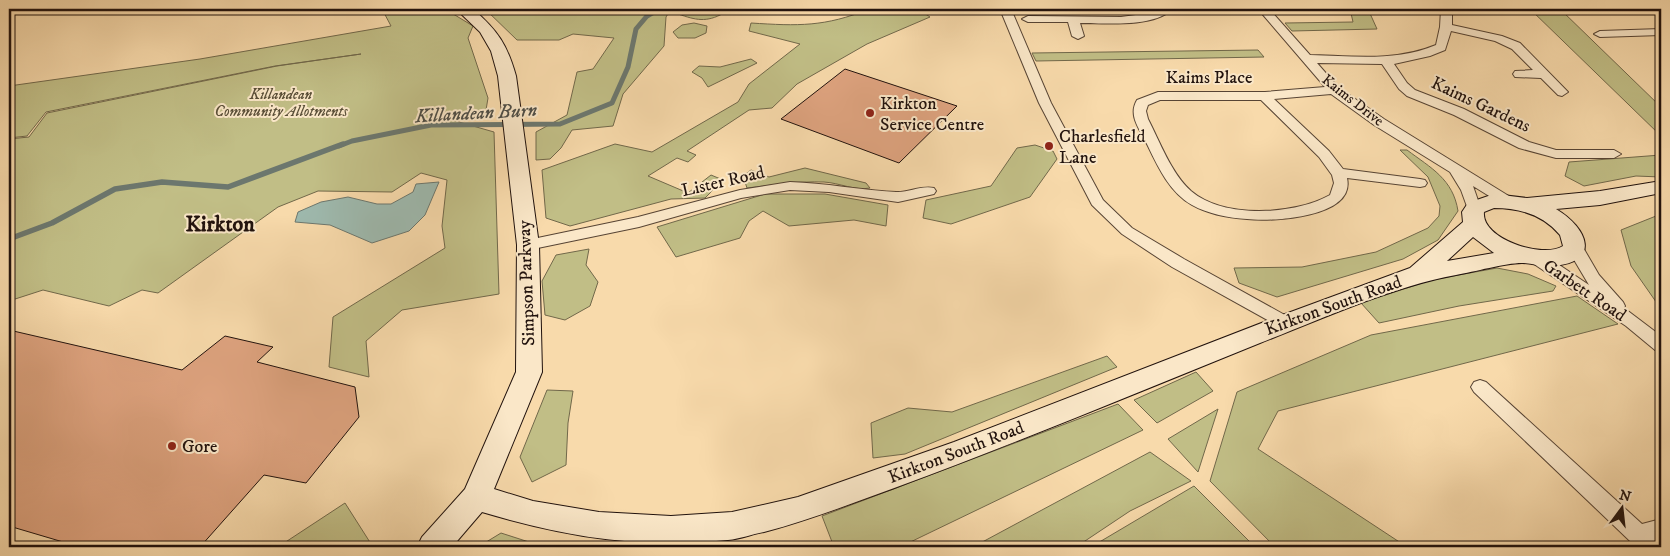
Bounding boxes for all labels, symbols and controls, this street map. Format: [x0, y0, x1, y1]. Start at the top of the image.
street label: Kaims Place [1166, 67, 1252, 89]
street label: Kaims Drive [1318, 70, 1388, 131]
street label: Kaims Gardens [1427, 72, 1534, 137]
park label: Killandean Community Allotments [215, 85, 348, 121]
place label: Kirkton Service Centre [880, 93, 984, 136]
water label: Killandean Burn [414, 99, 538, 128]
marker: Kirkton Service Centre [864, 107, 876, 119]
place label: Charlesfield Lane [1059, 126, 1145, 169]
marker: Charlesfield Lane [1043, 140, 1055, 152]
street label: Lister Road [679, 162, 767, 202]
district label: Kirkton [185, 211, 255, 238]
street label: Simpson Parkway [514, 219, 540, 346]
street label: Garbett Road [1539, 255, 1630, 327]
street label: Kirkton South Road [1262, 271, 1405, 341]
street label: Kirkton South Road [885, 417, 1027, 489]
place label: Gore [182, 436, 217, 458]
marker: Gore [166, 440, 178, 452]
north arrow [1598, 484, 1648, 534]
text: N [1617, 486, 1633, 507]

